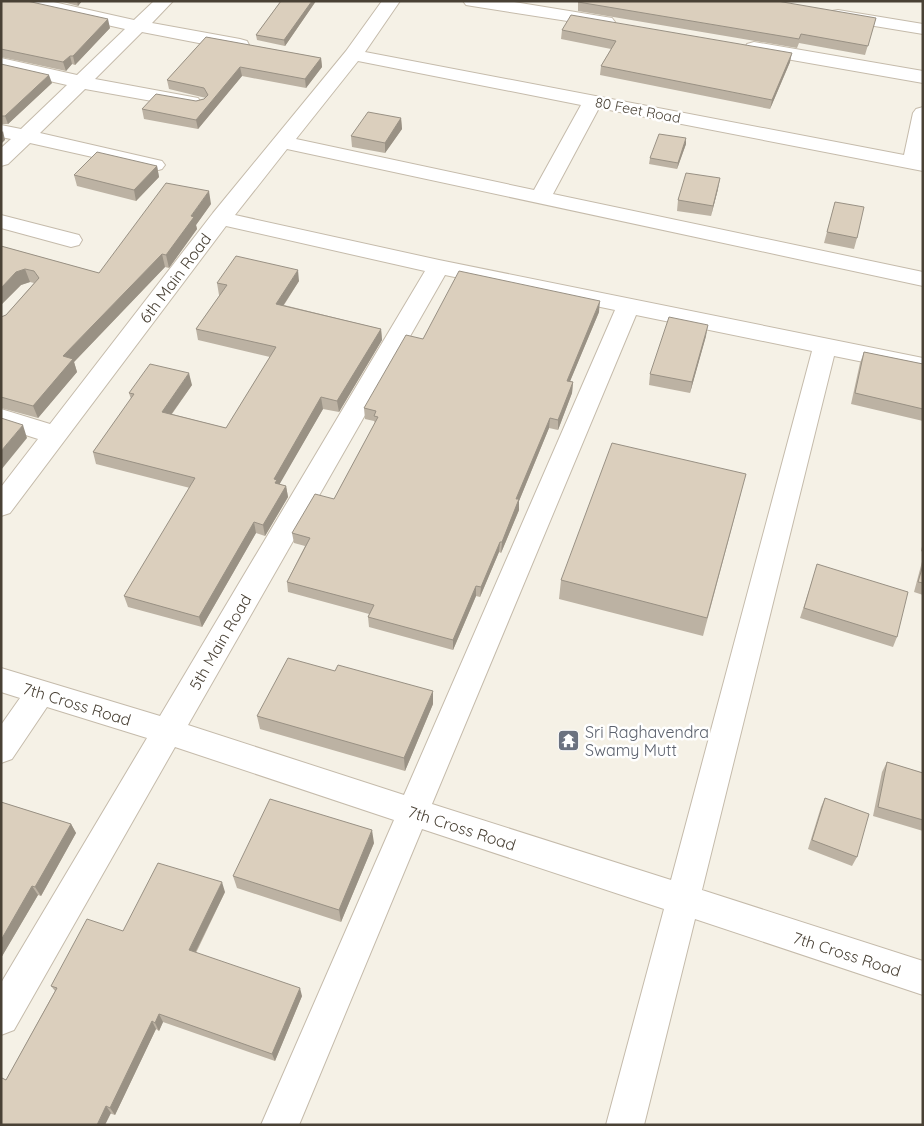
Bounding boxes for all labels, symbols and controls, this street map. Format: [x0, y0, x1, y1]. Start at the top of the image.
street label: 80 Feet Road [594, 93, 682, 127]
street label: 6th Main Road [135, 229, 215, 327]
street label: 5th Main Road [185, 591, 255, 693]
street label: 7th Cross Road [20, 678, 134, 730]
place label: Sri Raghavendra Swamy Mutt [585, 722, 709, 760]
temple icon: Sri Raghavendra Swamy Mutt [557, 729, 581, 753]
street label: 7th Cross Road [406, 801, 518, 855]
street label: 7th Cross Road [791, 927, 903, 981]

